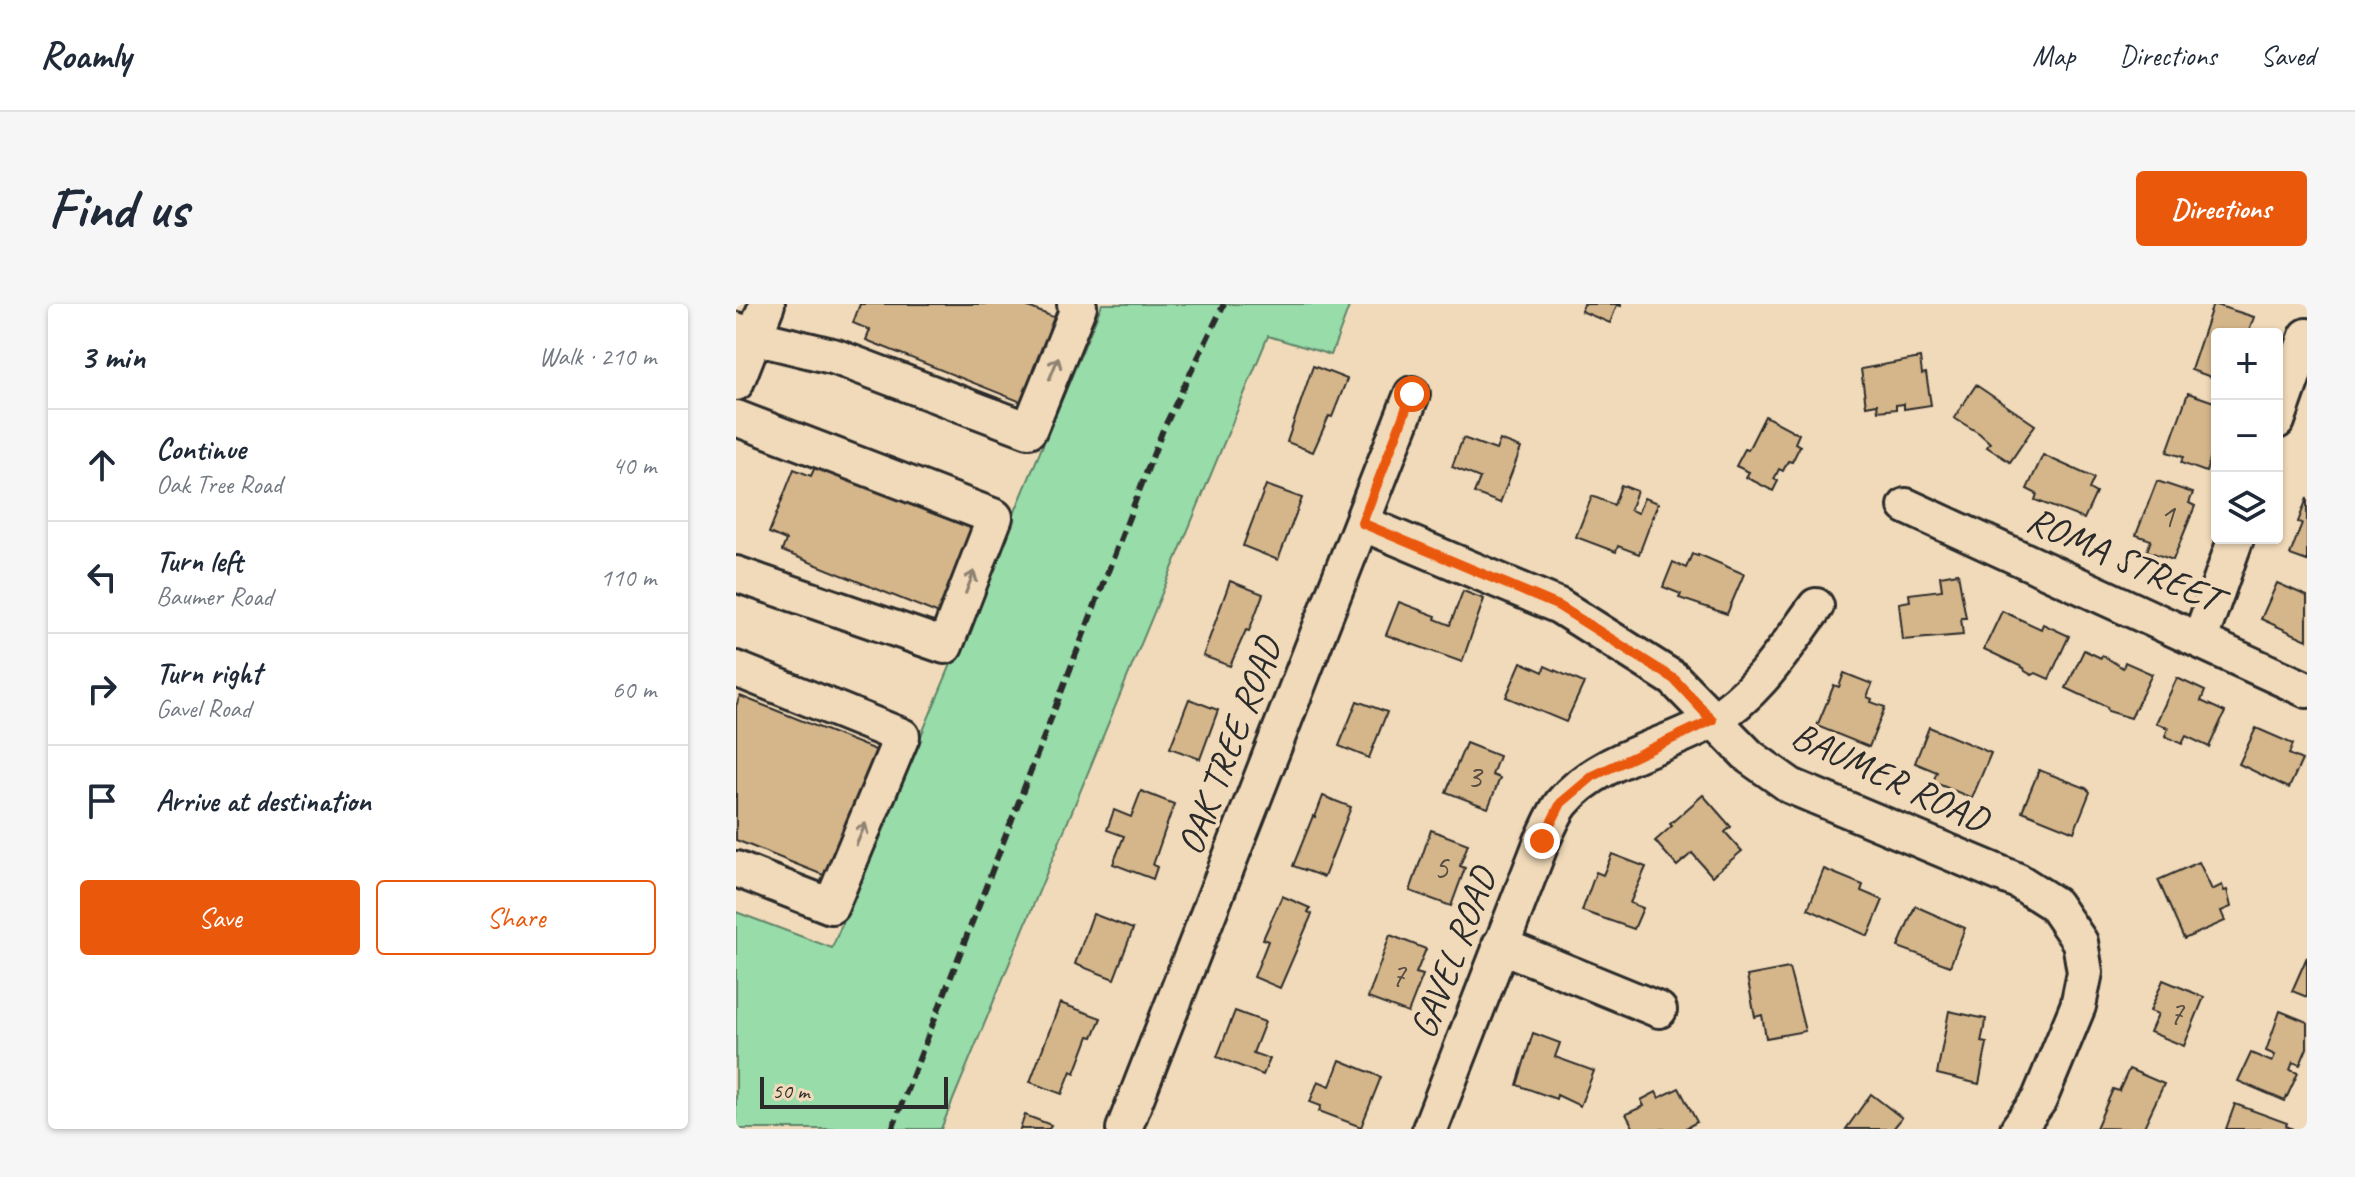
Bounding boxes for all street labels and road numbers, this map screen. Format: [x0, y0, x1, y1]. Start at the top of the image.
street label: ROMA STREET [2020, 496, 2237, 626]
street label: OAK TREE ROAD [1166, 628, 1293, 861]
street label: BAUMER ROAD [1784, 711, 1999, 844]
street label: GAVEL ROAD [1399, 858, 1508, 1045]

